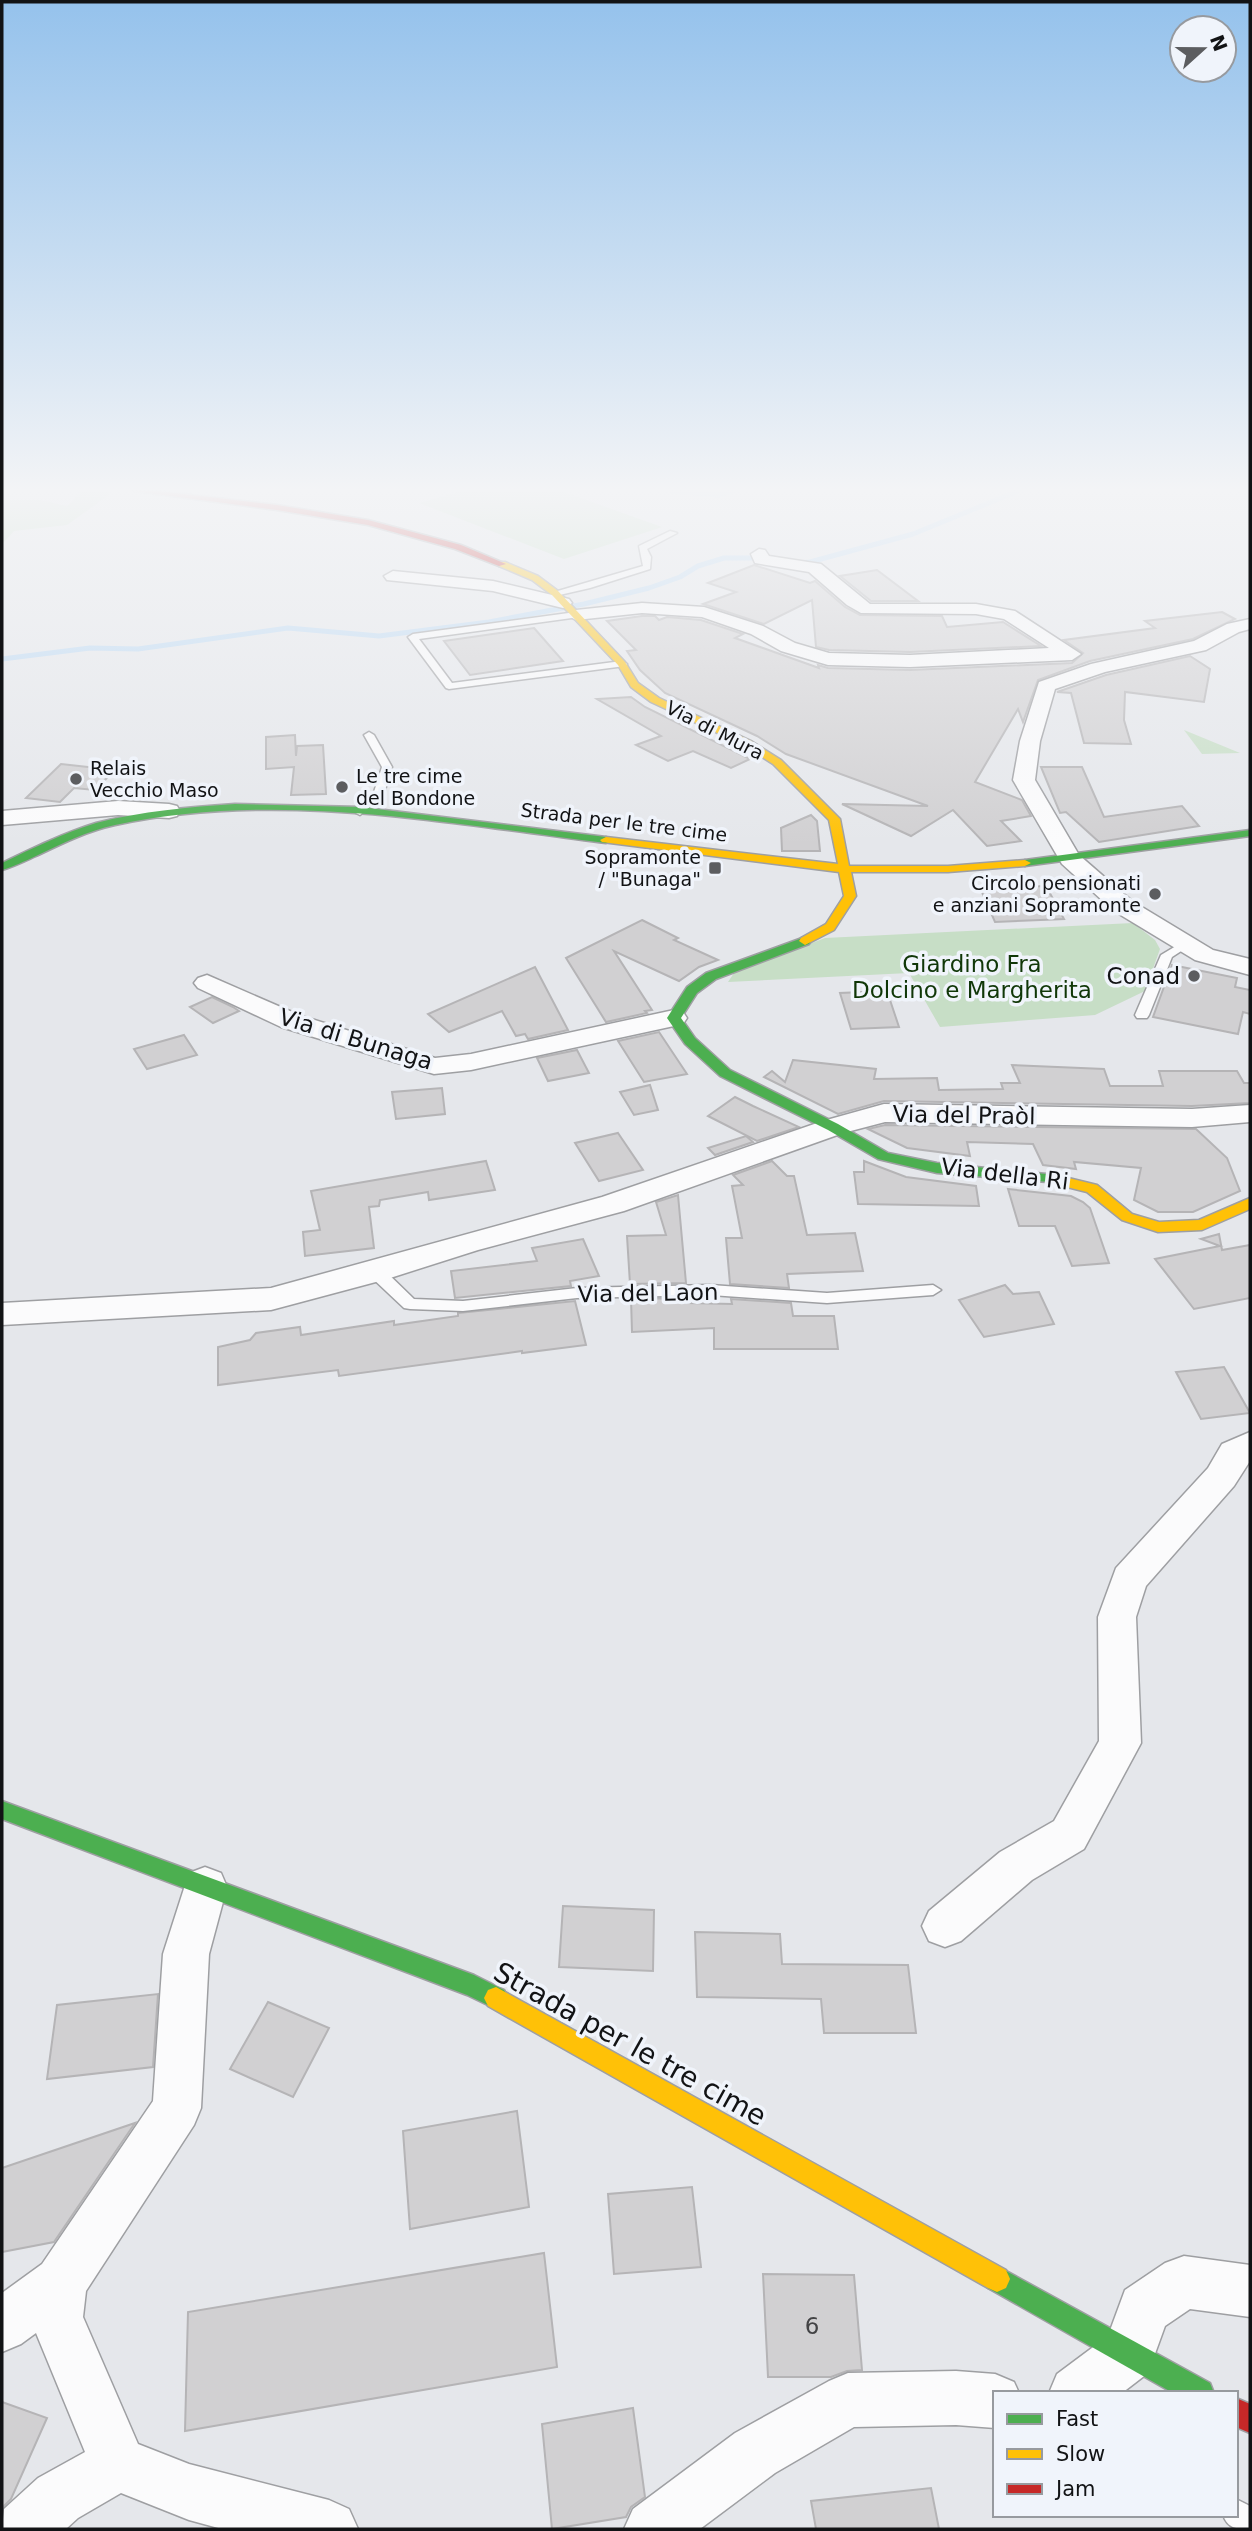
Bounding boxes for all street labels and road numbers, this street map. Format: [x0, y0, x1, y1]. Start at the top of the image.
street label: Via di Mura [662, 696, 768, 764]
street label: Strada per le tre cime [520, 798, 728, 846]
street label: Via di Bunaga [276, 1003, 436, 1075]
street label: Via del Praòl [892, 1101, 1036, 1129]
street label: Via della Ri [940, 1153, 1070, 1195]
street label: Via del Laon [577, 1279, 719, 1307]
street label: Strada per le tre cime [488, 1955, 772, 2133]

